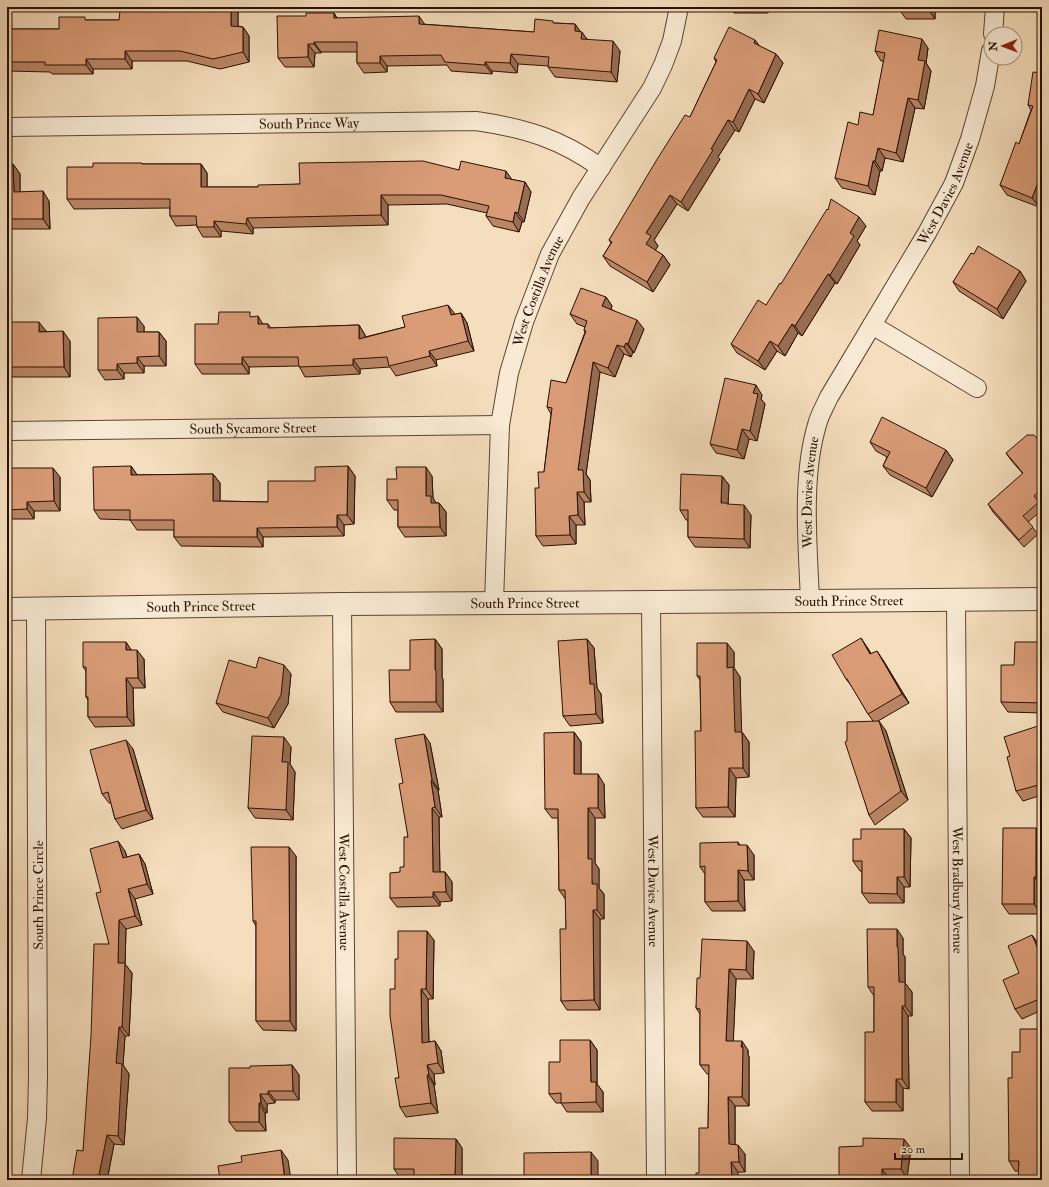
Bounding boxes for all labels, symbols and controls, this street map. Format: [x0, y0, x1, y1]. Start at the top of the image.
north arrow [983, 26, 1023, 66]
text: N [987, 40, 1000, 52]
street label: South Prince Way [259, 114, 360, 133]
street label: West Davies Avenue [913, 140, 977, 249]
street label: West Costilla Avenue [509, 232, 568, 349]
street label: South Sycamore Street [189, 419, 317, 438]
street label: West Davies Avenue [799, 435, 823, 550]
street label: South Prince Street [794, 592, 904, 610]
street label: South Prince Street [470, 594, 580, 612]
street label: South Prince Street [146, 597, 256, 616]
street label: West Bradbury Avenue [948, 825, 966, 954]
street label: West Costilla Avenue [335, 832, 353, 951]
street label: West Davies Avenue [644, 834, 662, 947]
street label: South Prince Circle [30, 840, 47, 950]
scale bar [895, 1135, 962, 1161]
text: 20 m [901, 1142, 926, 1157]

